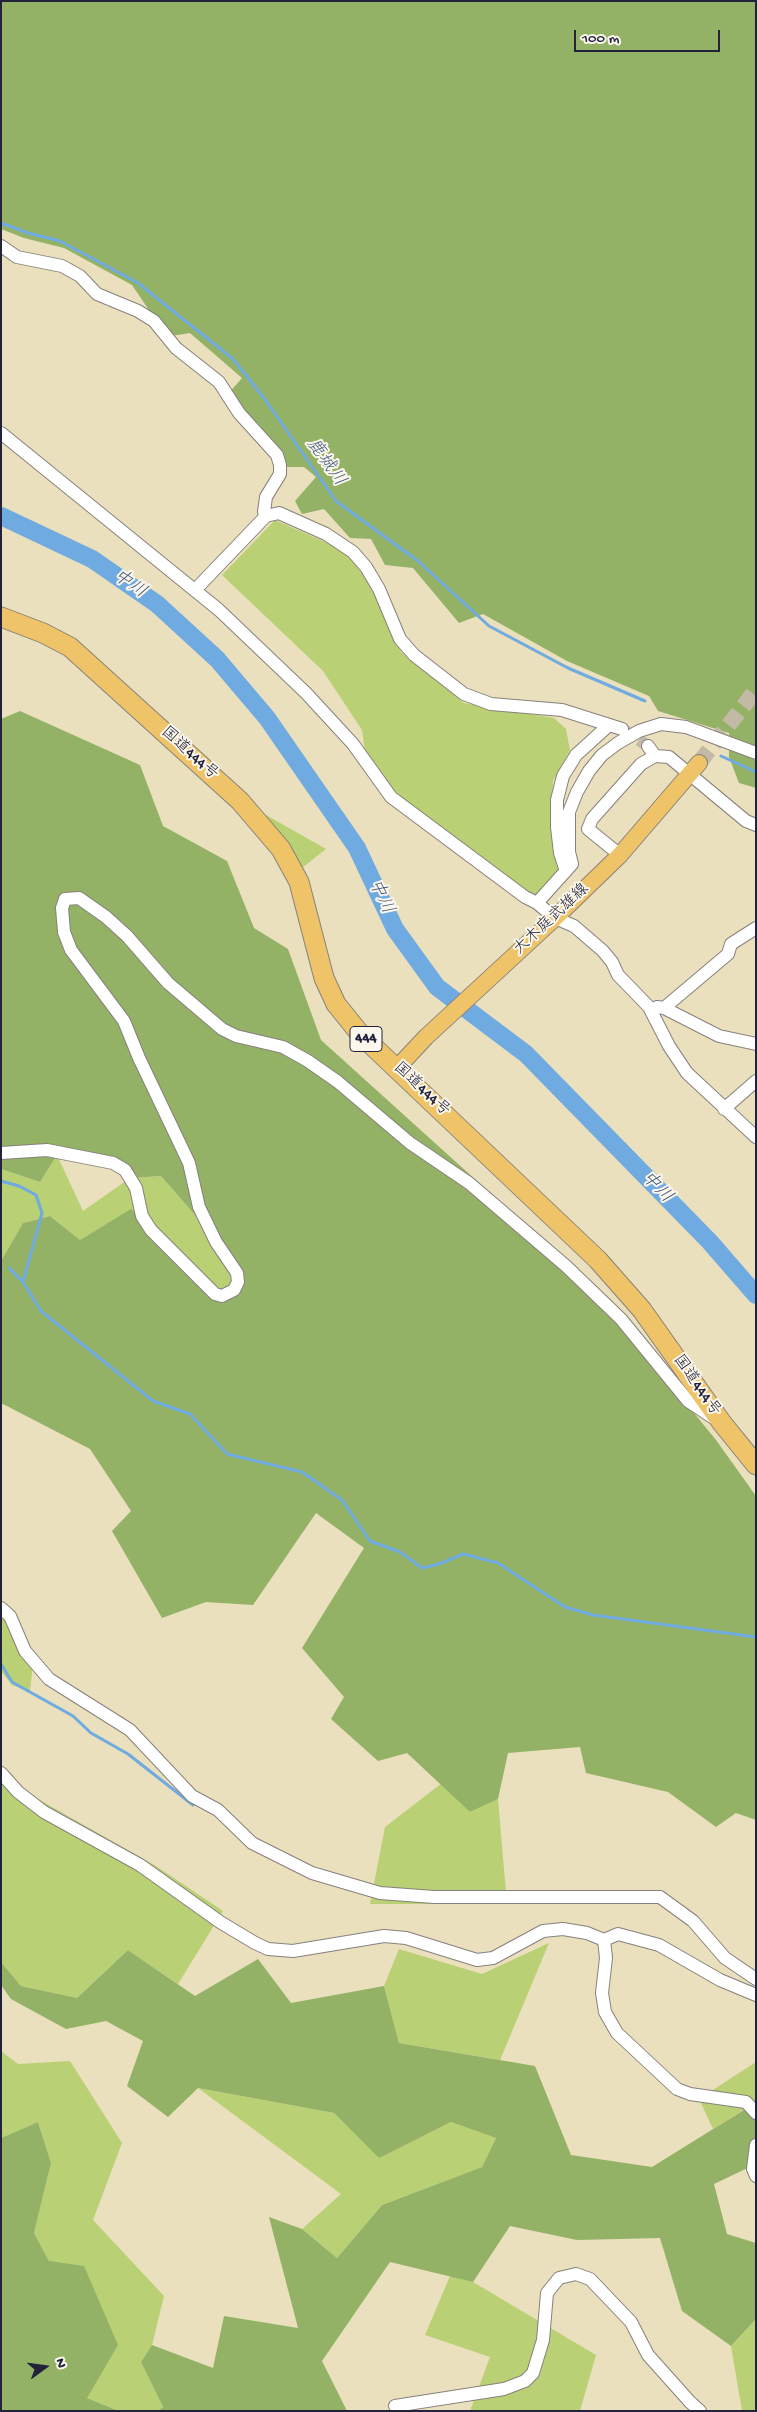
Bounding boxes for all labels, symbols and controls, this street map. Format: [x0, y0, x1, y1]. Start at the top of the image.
scale bar [577, 20, 723, 52]
text: 100 m [582, 30, 619, 48]
water label: 鹿城川 [300, 435, 350, 491]
water label: 中川 [108, 566, 150, 604]
street label: 国道444号 [156, 723, 222, 785]
water label: 中川 [363, 876, 397, 918]
street label: 大木庭武雄線 [510, 880, 594, 960]
road number: 444 [350, 1026, 382, 1052]
street label: 国道444号 [389, 1059, 453, 1121]
water label: 中川 [636, 1168, 676, 1208]
street label: 国道444号 [668, 1352, 724, 1420]
north arrow [20, 2342, 70, 2392]
text: N [51, 2357, 69, 2370]

